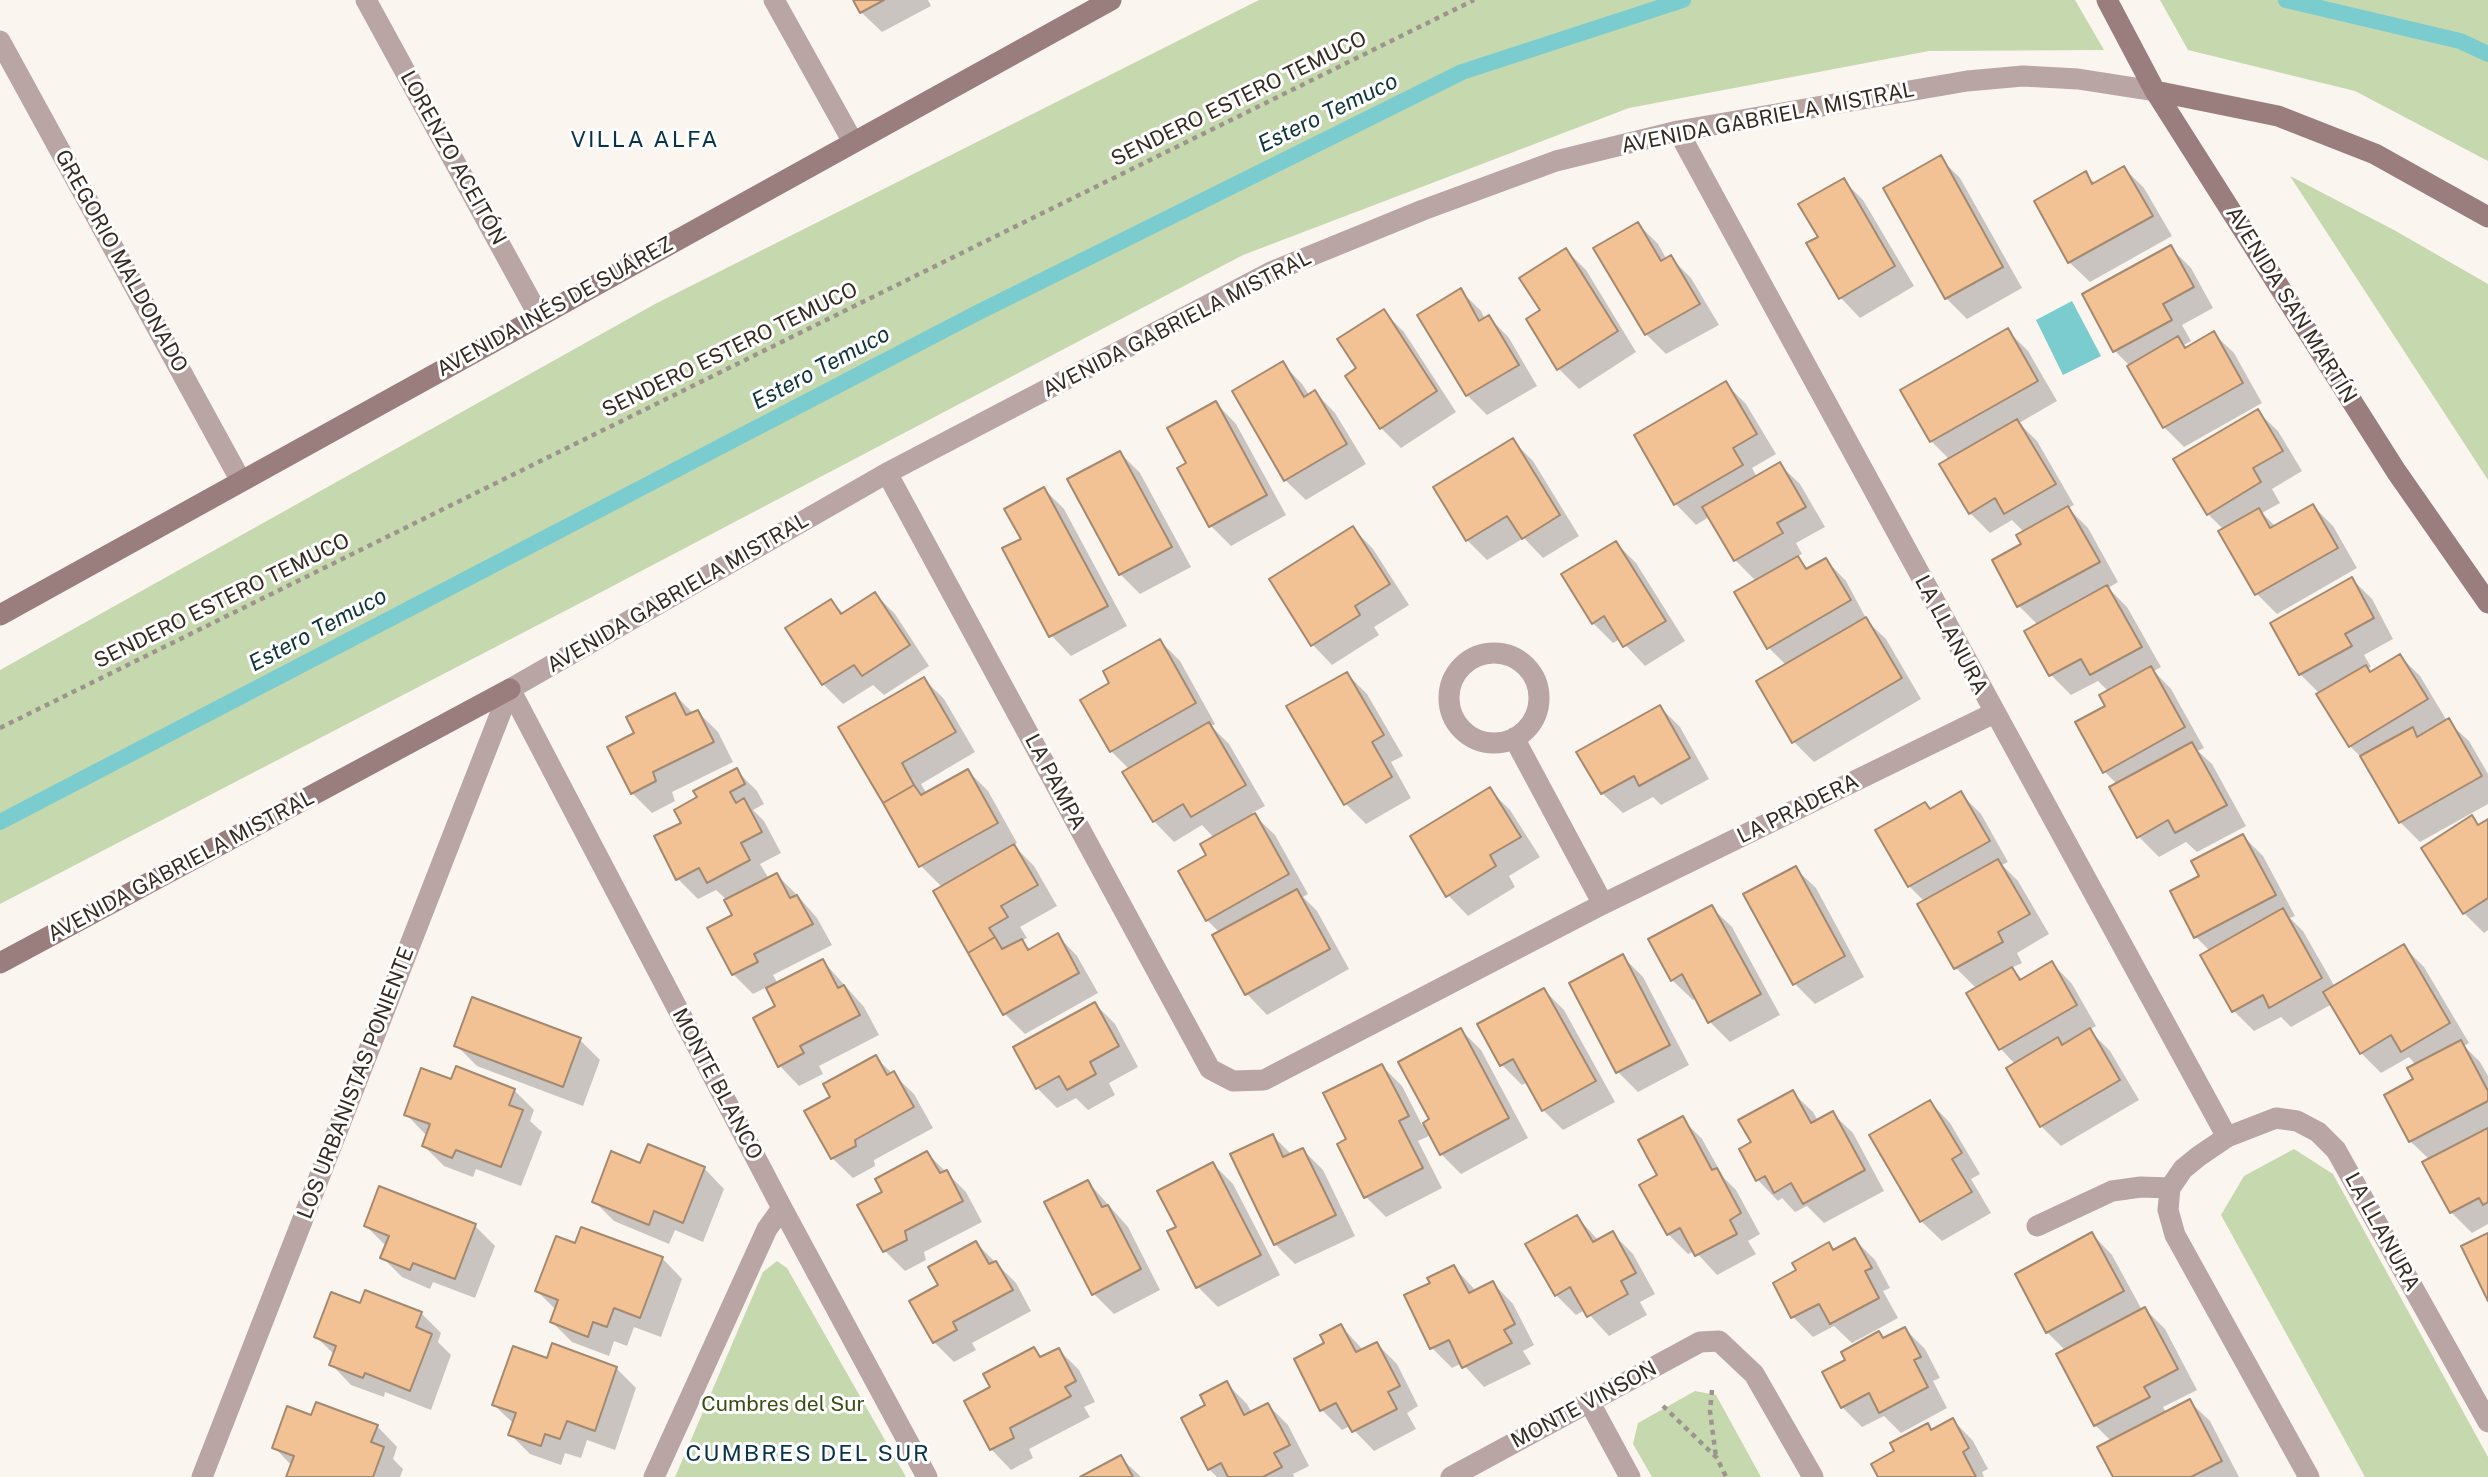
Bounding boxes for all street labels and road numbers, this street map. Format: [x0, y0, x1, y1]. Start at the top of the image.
street label: SENDERO ESTERO TEMUCO [1107, 26, 1371, 172]
street label: LORENZO ACEITÓN [395, 66, 511, 250]
street label: AVENIDA GABRIELA MISTRAL [1619, 77, 1917, 159]
street label: GREGORIO MALDONADO [49, 145, 193, 377]
street label: AVENIDA SAN MARTÍN [2220, 202, 2362, 408]
street label: AVENIDA INÉS DE SUÁREZ [433, 232, 677, 382]
street label: AVENIDA GABRIELA MISTRAL [1039, 245, 1315, 403]
street label: SENDERO ESTERO TEMUCO [598, 277, 862, 423]
street label: AVENIDA GABRIELA MISTRAL [543, 508, 813, 678]
street label: SENDERO ESTERO TEMUCO [90, 528, 354, 674]
street label: LA LLANURA [1909, 571, 1993, 699]
street label: LA PAMPA [1019, 730, 1091, 834]
street label: LA PRADERA [1733, 769, 1863, 849]
street label: AVENIDA GABRIELA MISTRAL [44, 785, 318, 947]
street label: LOS URBANISTAS PONIENTE [292, 944, 420, 1222]
street label: MONTE BLANCO [667, 1004, 767, 1164]
street label: LA LLANURA [2339, 1168, 2425, 1296]
street label: MONTE VINSON [1507, 1356, 1661, 1454]

